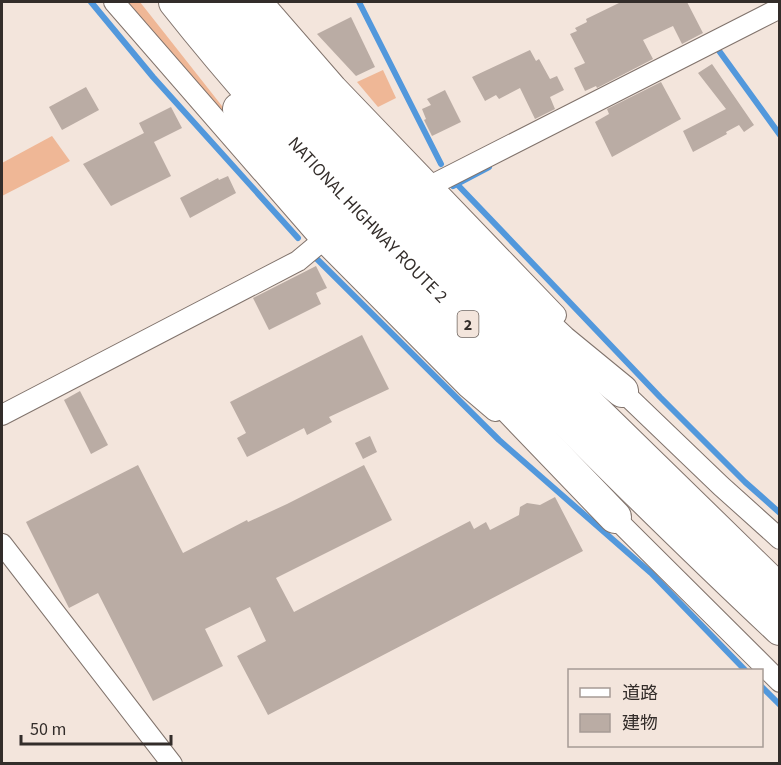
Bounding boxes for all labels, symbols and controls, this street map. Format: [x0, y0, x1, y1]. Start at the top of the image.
street label: NATIONAL HIGHWAY ROUTE 2 [282, 131, 453, 309]
road number: 2 [458, 311, 478, 337]
legend [568, 669, 763, 747]
text: 道路 [622, 681, 658, 706]
scale bar [21, 708, 171, 746]
text: 建物 [622, 711, 658, 736]
text: 50 m [30, 717, 66, 742]

